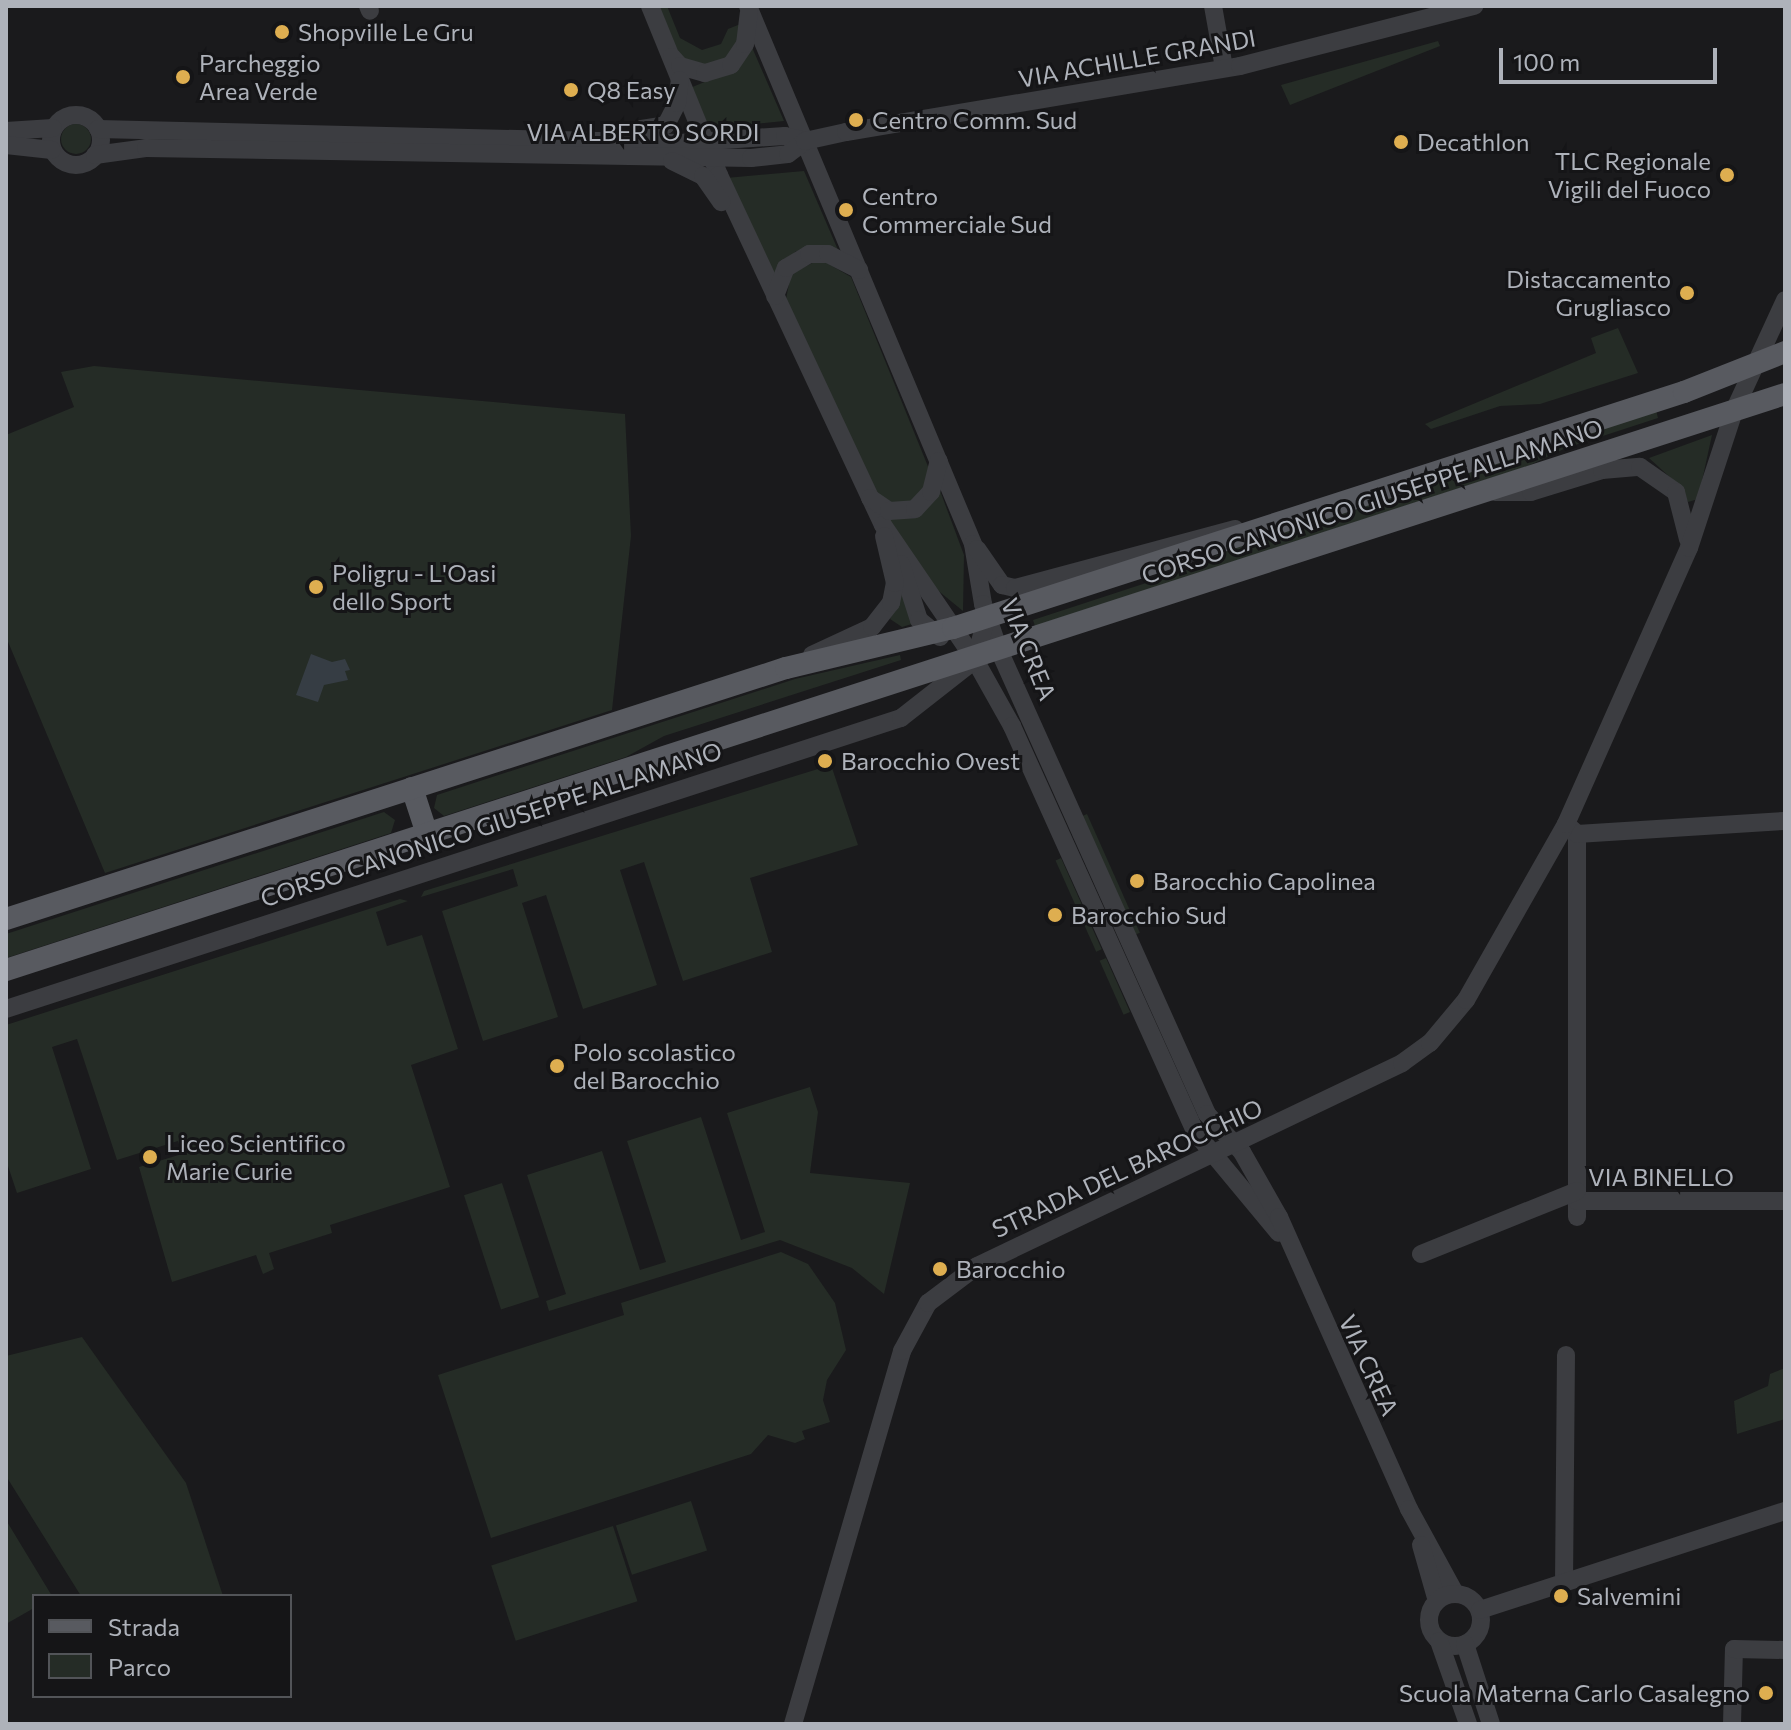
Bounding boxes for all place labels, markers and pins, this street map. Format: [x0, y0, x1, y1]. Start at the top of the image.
place label: Shopville Le Gru [298, 18, 474, 46]
marker: Shopville Le Gru [273, 23, 291, 41]
place label: Parcheggio Area Verde [199, 49, 321, 105]
marker: Parcheggio Area Verde [174, 68, 192, 86]
place label: Q8 Easy [587, 76, 676, 104]
marker: Q8 Easy [562, 81, 580, 99]
place label: Centro Comm. Sud [872, 106, 1077, 134]
marker: Centro Comm. Sud [847, 111, 865, 129]
place label: Decathlon [1417, 128, 1530, 156]
marker: Decathlon [1392, 133, 1410, 151]
place label: TLC Regionale Vigili del Fuoco [1548, 147, 1711, 203]
marker: TLC Regionale Vigili del Fuoco [1718, 166, 1736, 184]
place label: Centro Commerciale Sud [862, 182, 1052, 238]
marker: Centro Commerciale Sud [837, 201, 855, 219]
place label: Distaccamento Grugliasco [1506, 265, 1671, 321]
marker: Distaccamento Grugliasco [1678, 284, 1696, 302]
place label: Poligru - L'Oasi dello Sport [332, 559, 496, 615]
marker: Poligru - L'Oasi dello Sport [307, 578, 325, 596]
place label: Barocchio Ovest [841, 747, 1020, 775]
marker: Barocchio Ovest [816, 752, 834, 770]
place label: Barocchio Capolinea [1153, 867, 1376, 895]
marker: Barocchio Capolinea [1128, 872, 1146, 890]
place label: Barocchio Sud [1071, 901, 1226, 929]
marker: Barocchio Sud [1046, 906, 1064, 924]
place label: Polo scolastico del Barocchio [573, 1038, 736, 1094]
marker: Polo scolastico del Barocchio [548, 1057, 566, 1075]
place label: Liceo Scientifico Marie Curie [166, 1129, 346, 1185]
marker: Liceo Scientifico Marie Curie [141, 1148, 159, 1166]
place label: Barocchio [956, 1255, 1066, 1283]
marker: Barocchio [931, 1260, 949, 1278]
place label: Salvemini [1577, 1582, 1681, 1610]
marker: Salvemini [1552, 1587, 1570, 1605]
place label: Scuola Materna Carlo Casalegno [1399, 1679, 1750, 1707]
marker: Scuola Materna Carlo Casalegno [1757, 1684, 1775, 1702]

